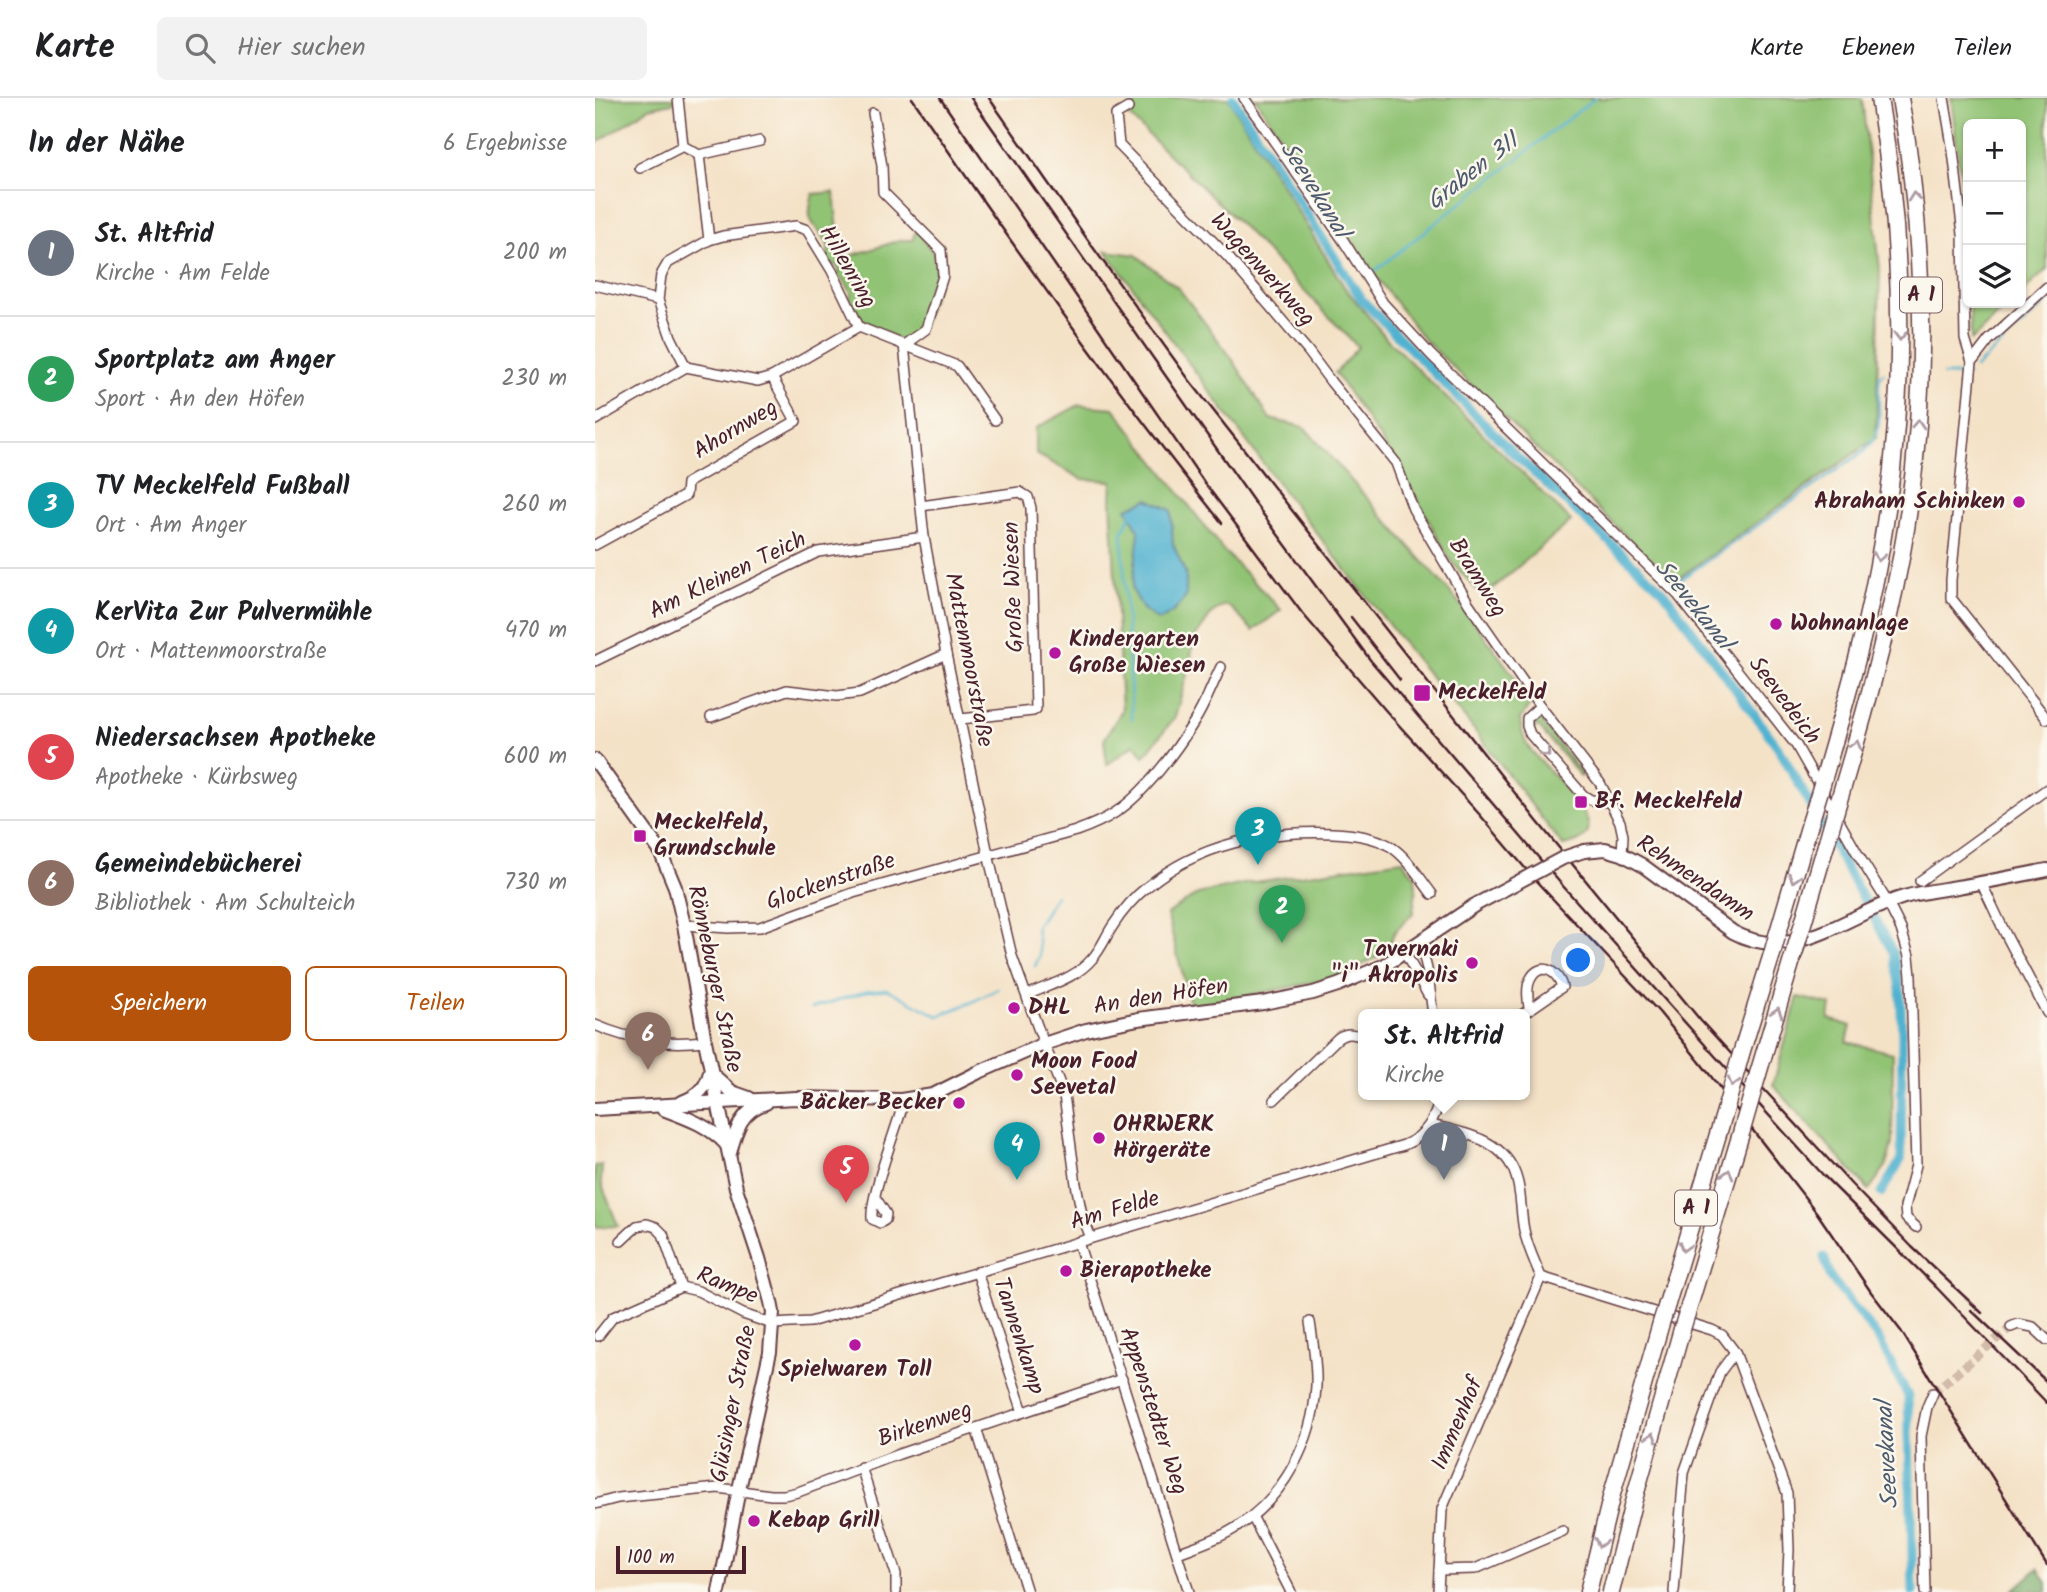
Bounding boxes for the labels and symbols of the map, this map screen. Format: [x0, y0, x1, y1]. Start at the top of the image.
water label: Graben 311 [1418, 121, 1530, 221]
water label: Seevekanal [1269, 134, 1361, 249]
one-way arrow [1907, 191, 1922, 202]
street label: Wagenwerkweg [1201, 205, 1323, 335]
street label: Hillenring [809, 219, 885, 315]
road number: A 1 [1900, 278, 1942, 312]
one-way arrow [1892, 332, 1908, 342]
street label: Ahornweg [687, 391, 785, 469]
one-way arrow [1910, 418, 1925, 429]
place label: Abraham Schinken [1814, 484, 2005, 520]
marker: Abraham Schinken [2011, 494, 2027, 510]
street label: Große Wiesen [994, 521, 1034, 653]
street label: Am Kleinen Teich [643, 522, 813, 630]
street label: Bramweg [1438, 531, 1516, 625]
water label: Seevekanal [1644, 551, 1745, 662]
one-way arrow [1873, 551, 1888, 563]
street label: Mattenmoorstraße [933, 570, 1003, 750]
place label: Wohnanlage [1790, 606, 1909, 642]
marker: Wohnanlage [1768, 616, 1784, 632]
place label: Kindergarten Große Wiesen [1069, 622, 1206, 684]
marker: Kindergarten Große Wiesen [1047, 645, 1063, 661]
street label: Seevedeich [1739, 649, 1829, 753]
place label: Meckelfeld [1438, 675, 1547, 711]
marker: Meckelfeld [1412, 683, 1432, 703]
one-way arrow [1848, 739, 1862, 751]
one-way arrow [1538, 745, 1550, 758]
place label: Bf. Meckelfeld [1595, 784, 1743, 820]
marker: Bf. Meckelfeld [1573, 794, 1589, 810]
place label: Meckelfeld, Grundschule [654, 805, 776, 867]
pin: 3 [1235, 807, 1281, 865]
street label: Rehmendamm [1629, 826, 1761, 932]
marker: Meckelfeld, Grundschule [632, 828, 648, 844]
street label: Glockenstraße [761, 843, 901, 921]
one-way arrow [1788, 872, 1803, 884]
street label: Rönneburger Straße [677, 882, 751, 1076]
pin: 2 [1259, 885, 1305, 943]
place label: Tavernaki "i" Akropolis [1331, 932, 1459, 994]
your location [1561, 943, 1595, 977]
marker: Tavernaki "i" Akropolis [1464, 955, 1480, 971]
street label: An den Höfen [1091, 969, 1231, 1025]
place label: DHL [1028, 990, 1071, 1026]
marker: DHL [1006, 1000, 1022, 1016]
one-way arrow [1768, 1006, 1783, 1018]
pin: 6 [625, 1012, 671, 1070]
place label: Moon Food Seevetal [1031, 1044, 1137, 1106]
marker: Moon Food Seevetal [1009, 1067, 1025, 1083]
one-way arrow [1727, 1076, 1741, 1088]
place label: Bäcker Becker [800, 1085, 947, 1121]
marker: Bäcker Becker [951, 1095, 967, 1111]
place label: OHRWERK Hörgeräte [1113, 1107, 1215, 1169]
pin: 4 [994, 1122, 1040, 1180]
pin: 1 [1421, 1122, 1467, 1180]
marker: OHRWERK Hörgeräte [1091, 1130, 1107, 1146]
pin: 5 [823, 1145, 869, 1203]
one-way arrow [1720, 1169, 1735, 1181]
street label: Am Felde [1066, 1181, 1164, 1241]
road number: A 1 [1675, 1190, 1717, 1226]
one-way arrow [1678, 1241, 1693, 1253]
place label: Bierapotheke [1080, 1253, 1212, 1289]
street label: Rampe [691, 1257, 763, 1315]
marker: Bierapotheke [1058, 1263, 1074, 1279]
street label: Tannenkamp [982, 1273, 1054, 1399]
street label: Glüsinger Straße [701, 1322, 767, 1486]
street label: Appenstedter Weg [1109, 1322, 1197, 1500]
marker: Spielwaren Toll [847, 1337, 863, 1353]
place label: Spielwaren Toll [779, 1352, 932, 1388]
street label: Immenhof [1422, 1370, 1495, 1476]
street label: Birkenweg [873, 1392, 977, 1458]
water label: Seevekanal [1865, 1396, 1910, 1510]
one-way arrow [1643, 1432, 1658, 1444]
place label: Kebap Grill [768, 1503, 880, 1539]
marker: Kebap Grill [746, 1513, 762, 1529]
one-way arrow [1594, 1537, 1608, 1549]
scale bar [616, 1543, 745, 1575]

